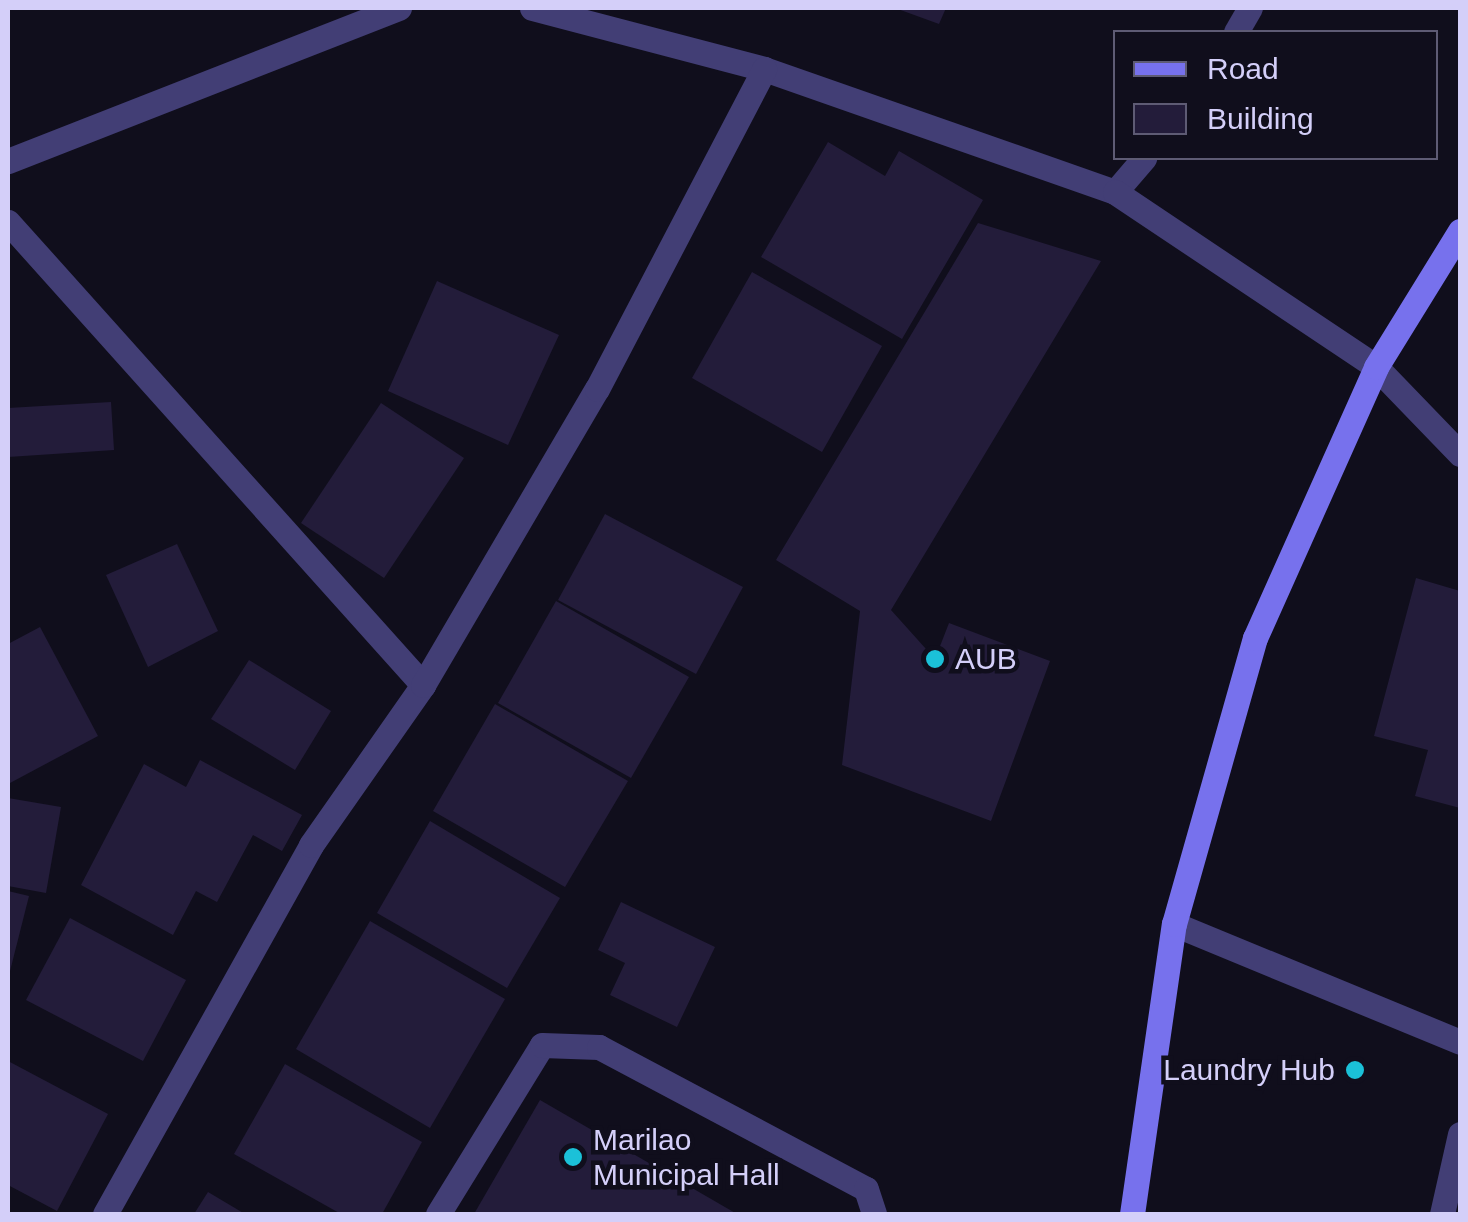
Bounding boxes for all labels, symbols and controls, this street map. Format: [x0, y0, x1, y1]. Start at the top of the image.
legend [1113, 30, 1438, 160]
text: Road [1207, 52, 1279, 85]
text: Building [1207, 102, 1314, 135]
place label: AUB [955, 641, 1017, 677]
marker: AUB [924, 648, 946, 670]
place label: Laundry Hub [1163, 1052, 1335, 1088]
marker: Laundry Hub [1344, 1059, 1366, 1081]
place label: Marilao Municipal Hall [593, 1122, 780, 1192]
marker: Marilao Municipal Hall [562, 1146, 584, 1168]

